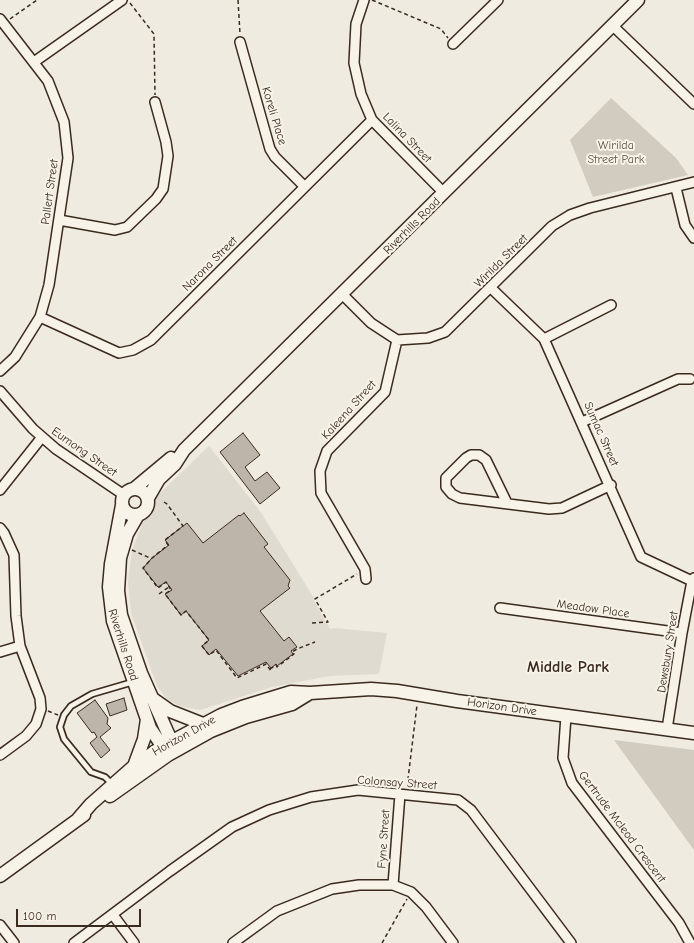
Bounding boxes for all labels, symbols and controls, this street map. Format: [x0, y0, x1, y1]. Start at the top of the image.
street label: Koreli Place [258, 85, 290, 147]
street label: Lalina Street [380, 110, 434, 166]
park label: Wirilda Street Park [587, 139, 645, 167]
street label: Pallert Street [38, 158, 62, 226]
street label: Riverhills Road [380, 194, 444, 258]
street label: Wirilda Street [471, 231, 531, 291]
street label: Narona Street [179, 233, 241, 295]
street label: Kaleena Street [319, 378, 379, 442]
street label: Sumac Street [580, 400, 622, 468]
street label: Eumong Street [48, 424, 120, 480]
street label: Meadow Place [556, 597, 630, 621]
street label: Riverhills Road [105, 607, 141, 683]
street label: Dewsbury Street [654, 610, 682, 694]
district label: Middle Park [527, 657, 609, 677]
street label: Horizon Drive [466, 695, 538, 719]
street label: Horizon Drive [150, 713, 218, 759]
street label: Gertrude Mcleod Crescent [575, 768, 669, 886]
street label: Colonsay Street [357, 773, 437, 793]
street label: Fyne Street [375, 809, 393, 869]
scale bar [18, 901, 143, 927]
text: 100 m [23, 909, 56, 923]

